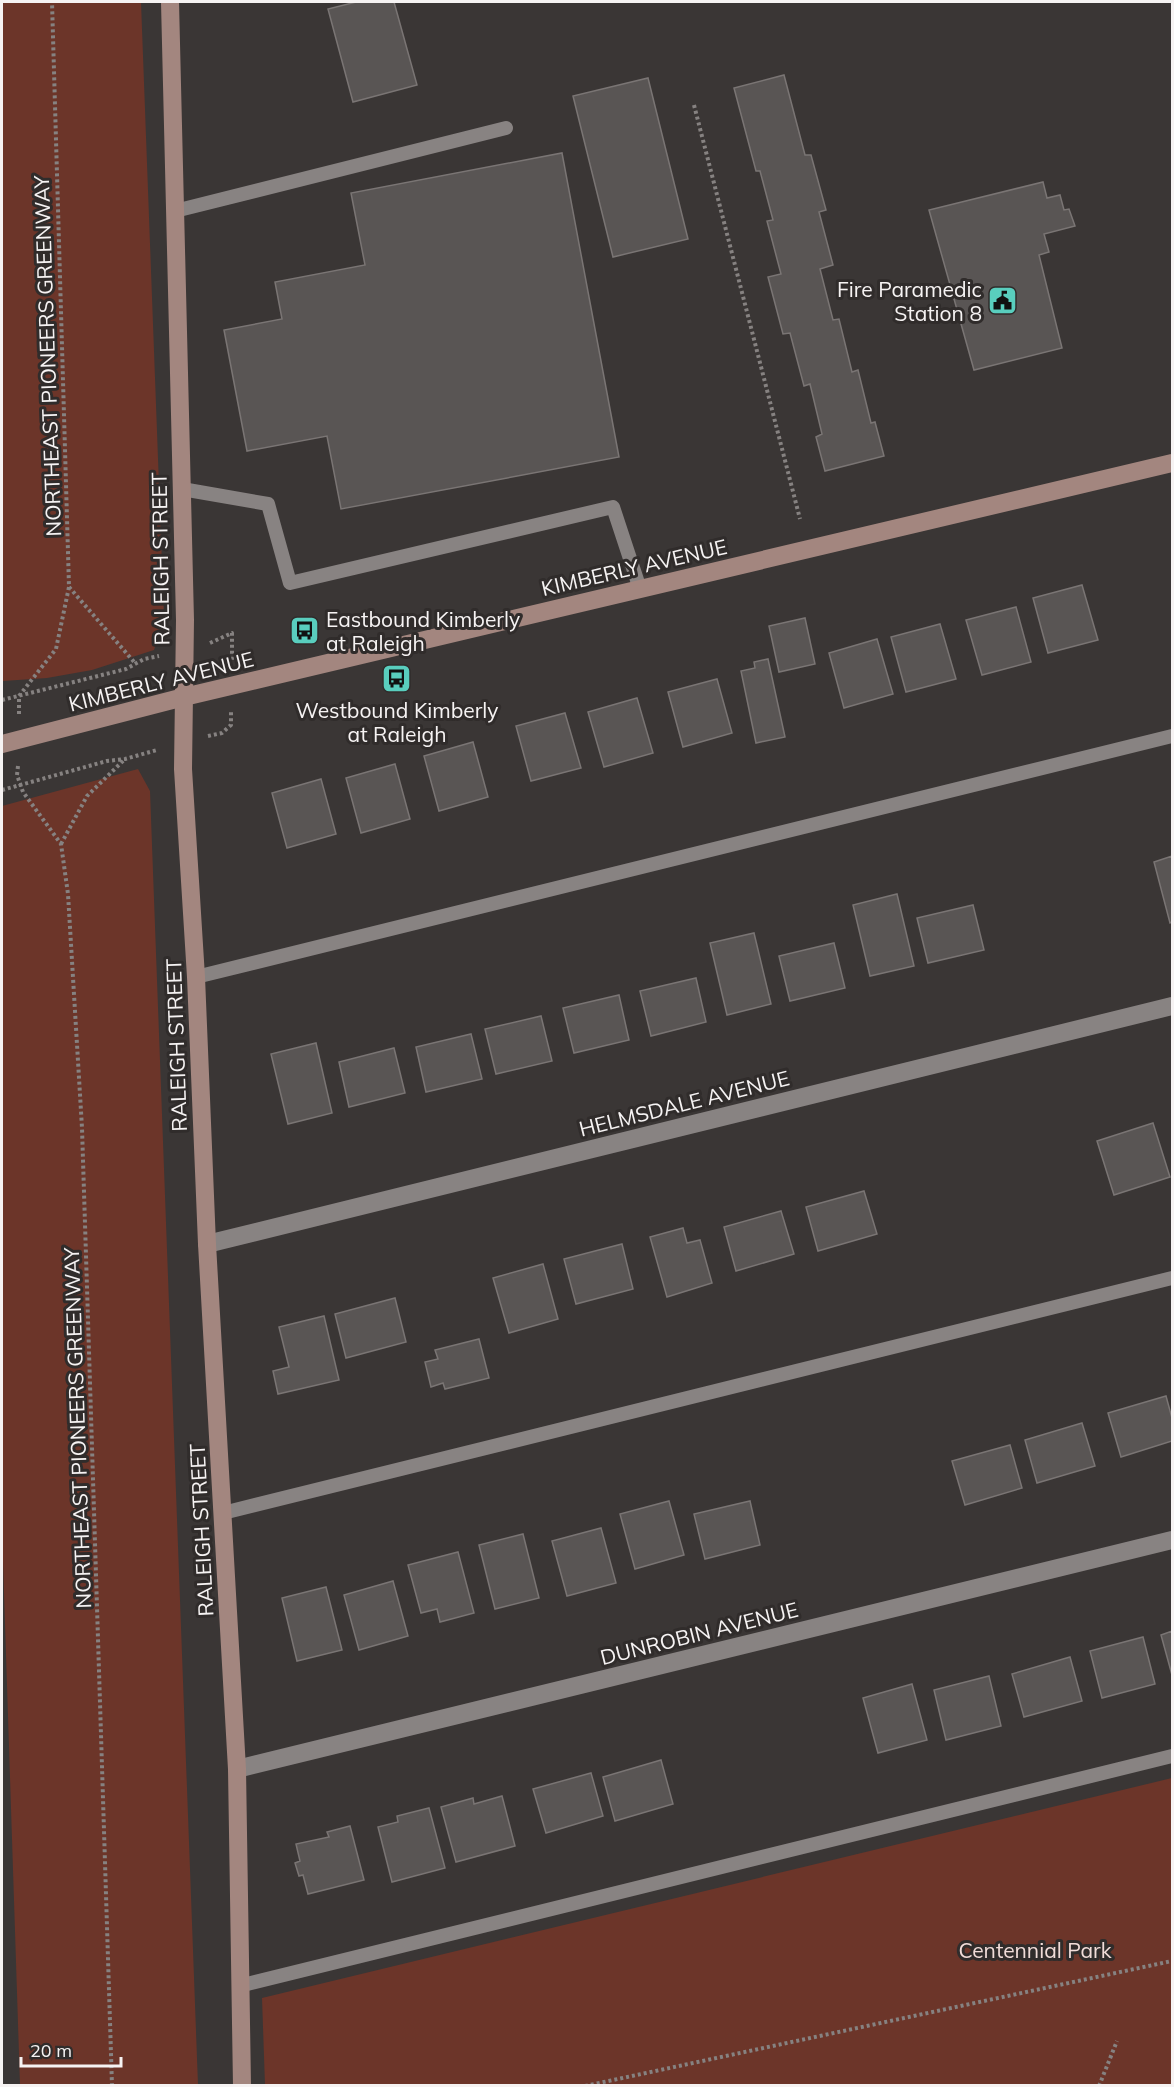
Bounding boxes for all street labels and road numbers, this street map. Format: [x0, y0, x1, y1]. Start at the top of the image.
street label: NORTHEAST PIONEERS GREENWAY [28, 175, 66, 537]
street label: RALEIGH STREET [145, 472, 175, 646]
street label: KIMBERLY AVENUE [539, 533, 729, 601]
street label: KIMBERLY AVENUE [66, 645, 256, 717]
street label: RALEIGH STREET [160, 958, 192, 1132]
street label: HELMSDALE AVENUE [576, 1064, 792, 1142]
street label: NORTHEAST PIONEERS GREENWAY [58, 1247, 96, 1609]
street label: RALEIGH STREET [183, 1443, 219, 1617]
street label: DUNROBIN AVENUE [597, 1596, 801, 1670]

